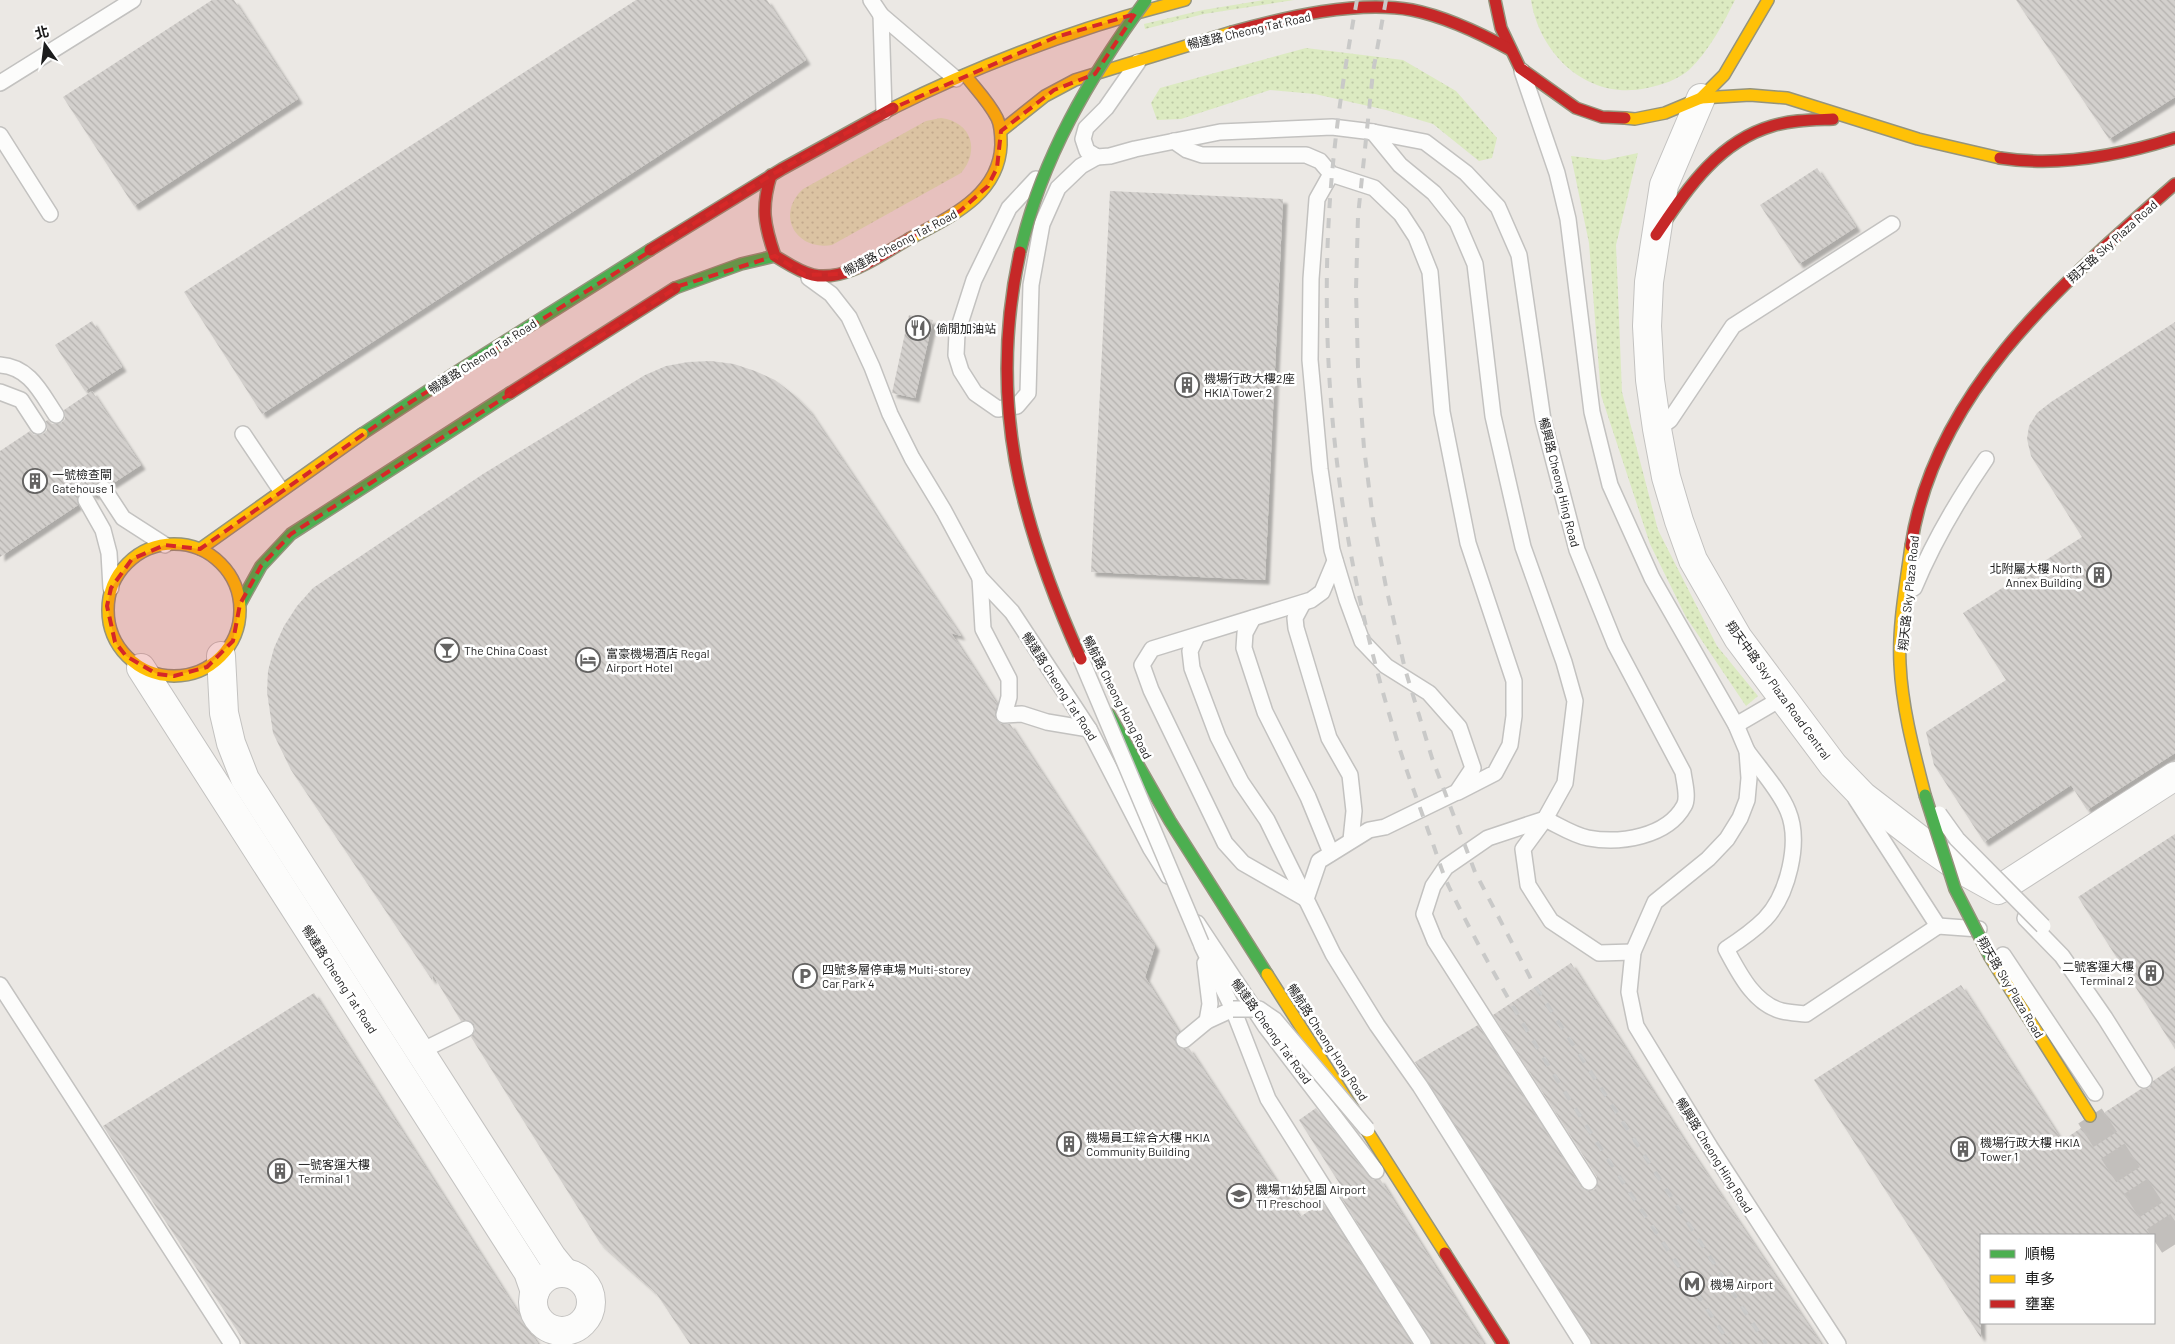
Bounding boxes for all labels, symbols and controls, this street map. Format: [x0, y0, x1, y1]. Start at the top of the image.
street label: 暢達路 Cheong Tat Road [1186, 9, 1312, 51]
north arrow [20, 20, 70, 70]
text: 北 [33, 22, 51, 42]
street label: 翔天路 Sky Plaza Road [2064, 197, 2160, 285]
street label: 暢達路 Cheong Tat Road [841, 206, 959, 278]
restaurant icon: 偷閒加油站 [905, 315, 931, 341]
street label: 暢達路 Cheong Tat Road [425, 316, 539, 396]
place label: 偷閒加油站 [936, 321, 996, 335]
place label: 機場行政大樓2座 HKIA Tower 2 [1204, 371, 1294, 399]
building icon: 機場行政大樓2座 HKIA Tower 2 [1174, 372, 1200, 398]
street label: 暢興路 Cheong Hing Road [1537, 416, 1583, 548]
place label: 一號檢查閘 Gatehouse 1 [52, 467, 114, 495]
building icon: 一號檢查閘 Gatehouse 1 [22, 468, 48, 494]
street label: 翔天路 Sky Plaza Road [1895, 535, 1921, 651]
place label: 北附屬大樓 North Annex Building [1990, 561, 2082, 589]
building icon: 北附屬大樓 North Annex Building [2086, 562, 2112, 588]
street label: 翔天中路 Sky Plaza Road Central [1724, 618, 1834, 762]
street label: 暢達路 Cheong Tat Road [1020, 629, 1100, 743]
street label: 暢航路 Cheong Hong Road [1081, 633, 1155, 761]
bar icon: The China Coast [434, 637, 460, 663]
place label: The China Coast [464, 643, 548, 657]
place label: 富豪機場酒店 Regal Airport Hotel [606, 646, 709, 674]
hotel icon: 富豪機場酒店 Regal Airport Hotel [575, 647, 601, 673]
street label: 暢達路 Cheong Tat Road [300, 922, 380, 1036]
street label: 翔天路 Sky Plaza Road [1975, 934, 2047, 1040]
place label: 二號客運大樓 Terminal 2 [2062, 959, 2134, 987]
building icon: 二號客運大樓 Terminal 2 [2138, 960, 2164, 986]
place label: 四號多層停車場 Multi-storey Car Park 4 [822, 962, 971, 990]
parking icon: 四號多層停車場 Multi-storey Car Park 4 [792, 963, 818, 989]
street label: 暢達路 Cheong Tat Road [1229, 976, 1315, 1086]
street label: 暢航路 Cheong Hong Road [1285, 981, 1371, 1103]
street label: 暢興路 Cheong Hing Road [1674, 1095, 1756, 1215]
place label: 機場員工綜合大樓 HKIA Community Building [1086, 1130, 1210, 1158]
building icon: 機場員工綜合大樓 HKIA Community Building [1056, 1131, 1082, 1157]
place label: 機場行政大樓 HKIA Tower 1 [1980, 1135, 2080, 1163]
building icon: 機場行政大樓 HKIA Tower 1 [1950, 1136, 1976, 1162]
place label: 一號客運大樓 Terminal 1 [298, 1157, 370, 1185]
building icon: 一號客運大樓 Terminal 1 [267, 1158, 293, 1184]
place label: 機場T1幼兒園 Airport T1 Preschool [1256, 1182, 1366, 1210]
school or university icon: 機場T1幼兒園 Airport T1 Preschool [1226, 1183, 1252, 1209]
legend [1980, 1234, 2155, 1324]
text: 順暢 [2025, 1244, 2055, 1262]
text: 車多 [2025, 1269, 2055, 1287]
metro station icon: 機場 Airport [1679, 1271, 1705, 1297]
place label: 機場 Airport [1710, 1277, 1773, 1291]
text: 壅塞 [2025, 1294, 2055, 1312]

